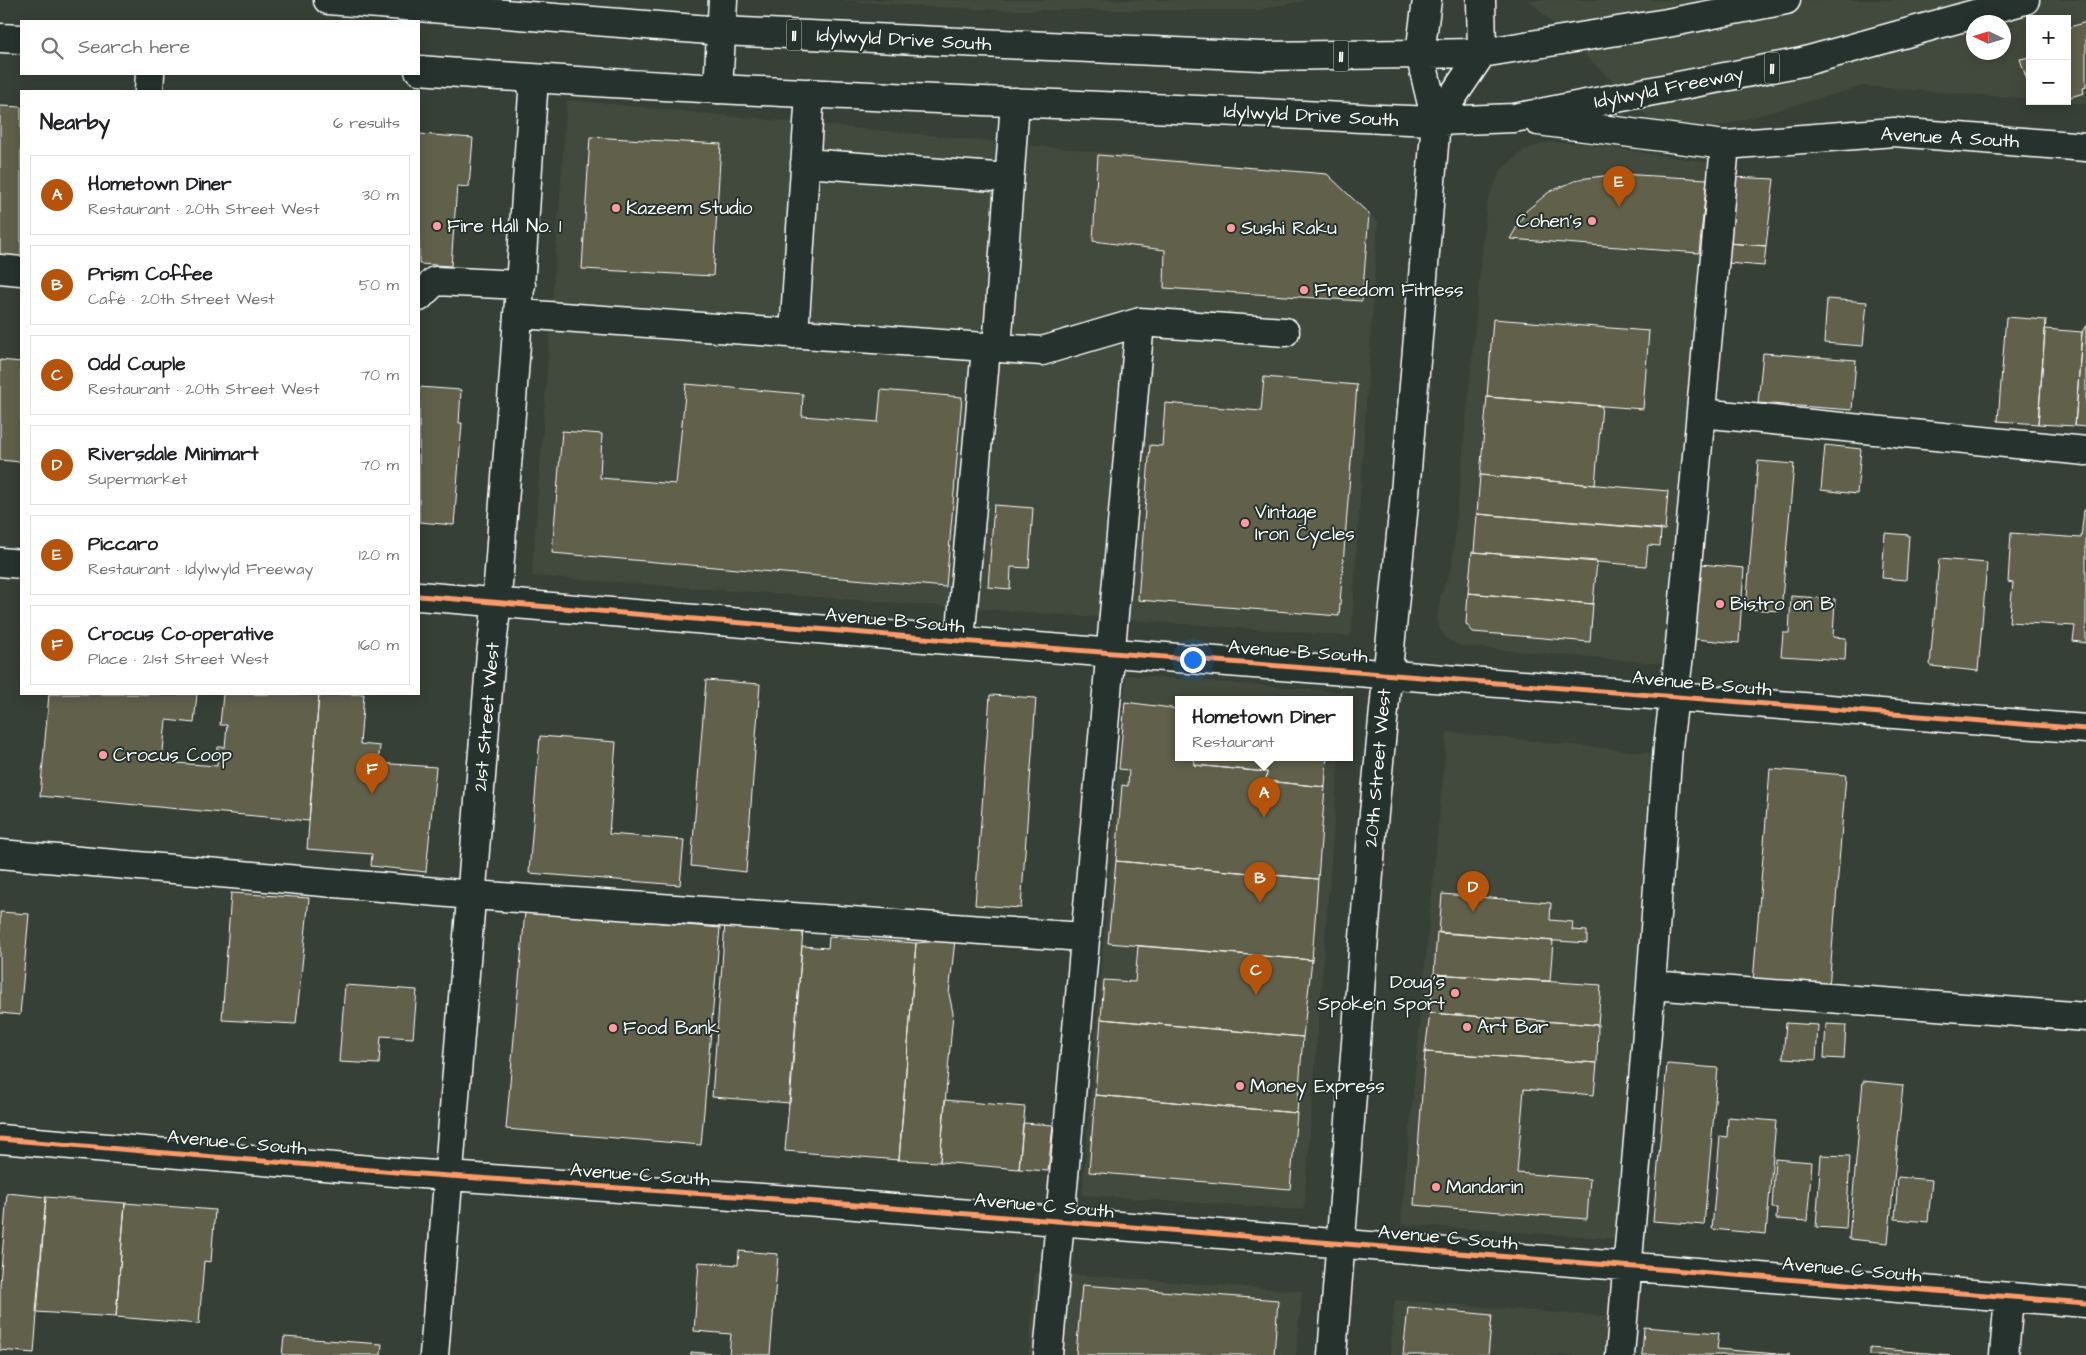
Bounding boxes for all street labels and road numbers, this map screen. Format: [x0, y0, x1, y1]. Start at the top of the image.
road number: 11 [786, 20, 802, 50]
street label: Idylwyld Drive South [816, 22, 993, 59]
road number: 11 [1334, 40, 1348, 72]
road number: 11 [1764, 52, 1780, 84]
street label: Idylwyld Freeway [1592, 60, 1747, 117]
street label: Idylwyld Drive South [1223, 98, 1400, 135]
street label: Avenue A South [1880, 121, 2021, 155]
street label: Avenue B South [824, 601, 967, 641]
street label: Avenue B South [1227, 634, 1369, 670]
street label: 21st Street West [467, 641, 507, 793]
street label: Avenue B South [1631, 664, 1774, 704]
street label: 20th Street West [1358, 687, 1398, 848]
street label: Avenue C South [166, 1123, 309, 1163]
street label: Avenue C South [569, 1157, 711, 1193]
street label: Avenue C South [973, 1186, 1116, 1226]
street label: Avenue C South [1377, 1218, 1520, 1258]
street label: Avenue C South [1781, 1250, 1924, 1290]

